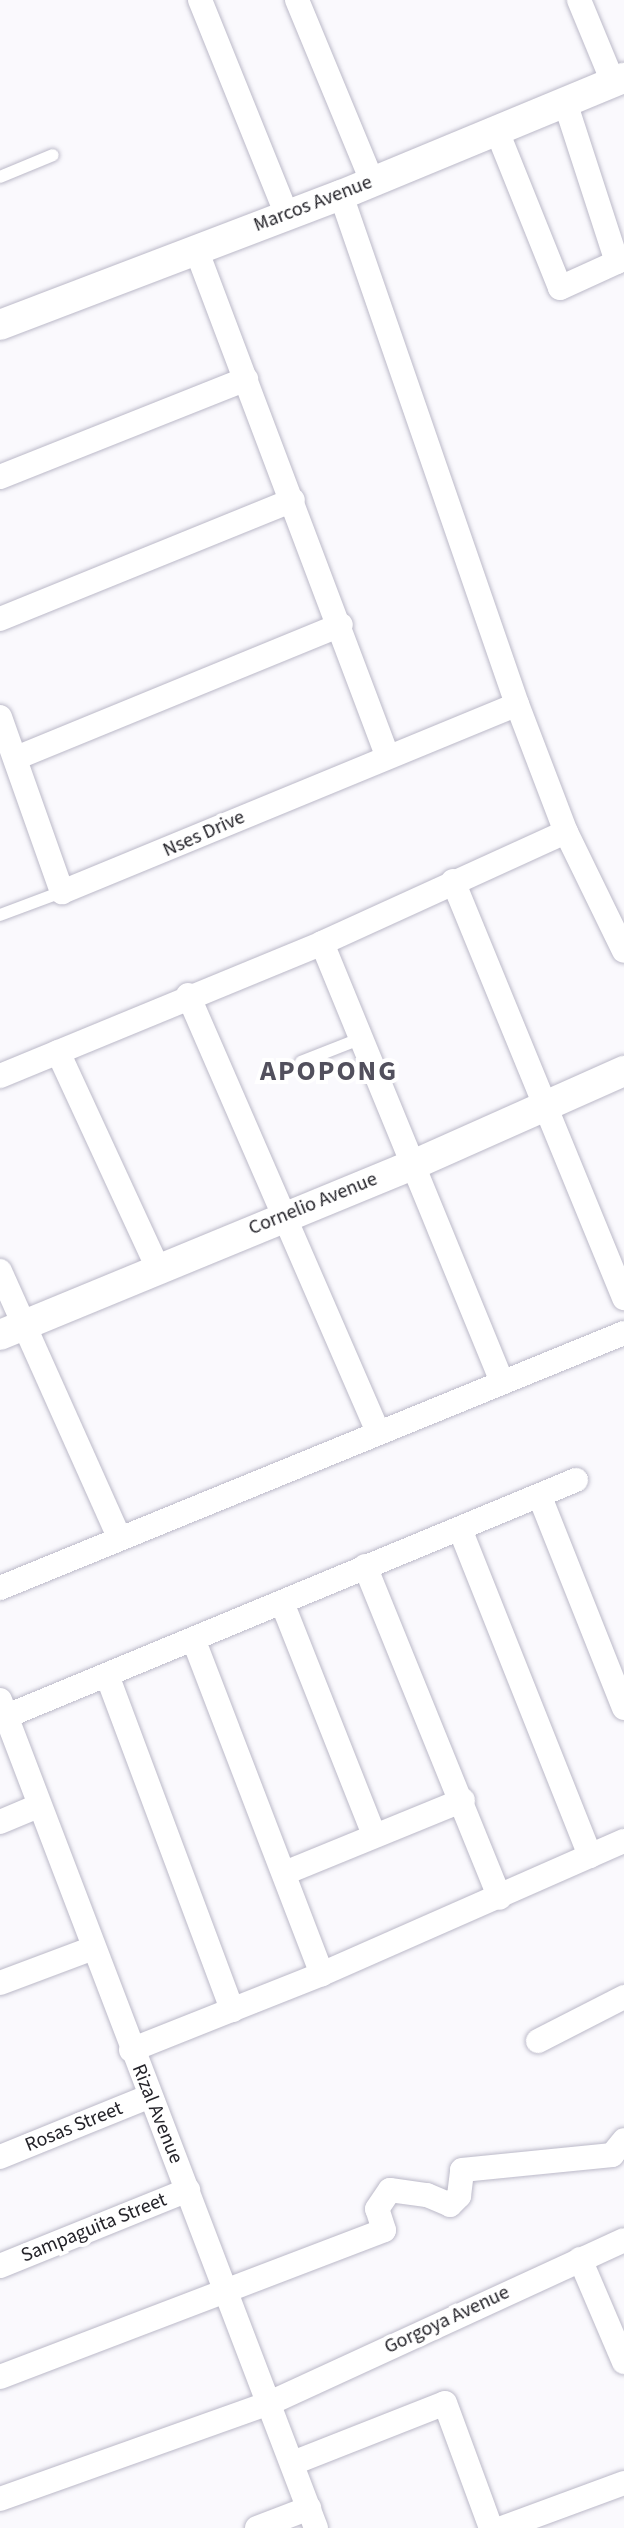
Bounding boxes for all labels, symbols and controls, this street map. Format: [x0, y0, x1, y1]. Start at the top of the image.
street label: Marcos Avenue [250, 170, 376, 238]
street label: Nses Drive [159, 805, 249, 863]
district label: APOPONG [260, 1054, 398, 1088]
street label: Cornelio Avenue [245, 1167, 381, 1241]
street label: Rizal Avenue [126, 2061, 188, 2167]
street label: Rosas Street [22, 2097, 126, 2157]
street label: Sampaguita Street [18, 2188, 170, 2268]
street label: Gorgoya Avenue [381, 2281, 513, 2359]

